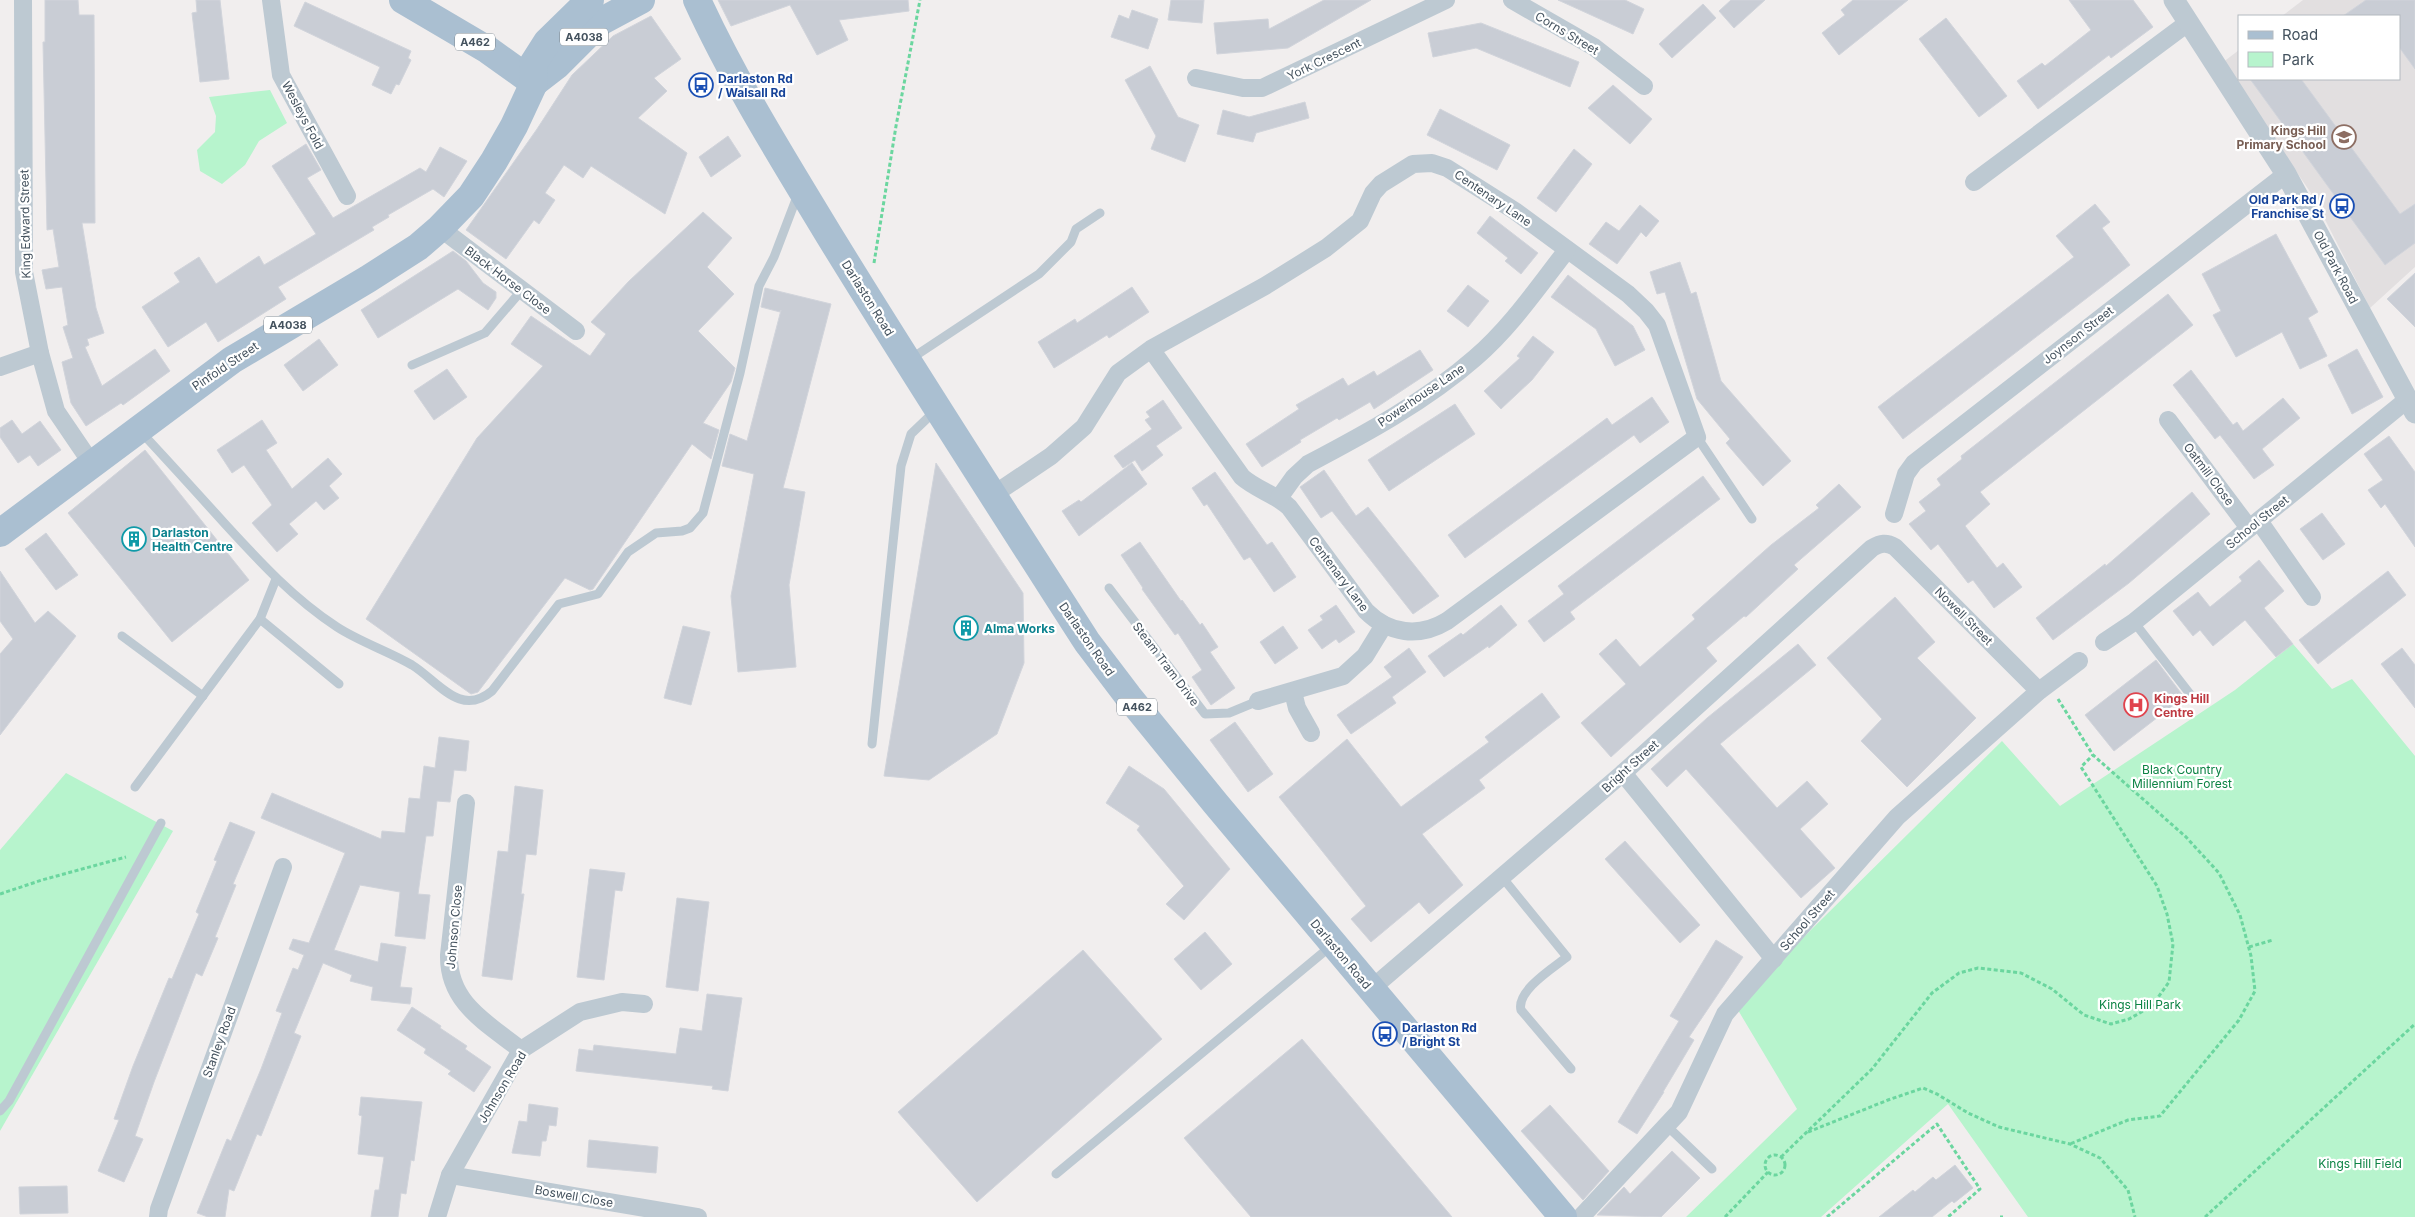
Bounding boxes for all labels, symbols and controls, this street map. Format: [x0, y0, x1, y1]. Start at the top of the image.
street label: Corns Street [1533, 8, 1601, 58]
legend [2238, 15, 2400, 80]
text: Road [2282, 25, 2318, 44]
road number: A4038 [560, 28, 608, 46]
road number: A462 [455, 34, 495, 51]
street label: York Crescent [1285, 35, 1363, 83]
text: Park [2282, 50, 2315, 69]
place label: Darlaston Rd / Walsall Rd [718, 71, 793, 100]
bus stop icon: Darlaston Rd / Walsall Rd [688, 72, 714, 98]
street label: Wesleys Fold [279, 78, 327, 152]
place label: Kings Hill Primary School [2237, 123, 2326, 152]
school or university icon: Kings Hill Primary School [2331, 124, 2357, 150]
street label: Centenary Lane [1452, 167, 1534, 229]
street label: King Edward Street [17, 169, 33, 279]
place label: Old Park Rd / Franchise St [2249, 192, 2325, 221]
bus stop icon: Old Park Rd / Franchise St [2329, 193, 2355, 219]
street label: Old Park Road [2310, 228, 2362, 306]
street label: Black Horse Close [462, 243, 554, 317]
street label: Darlaston Road [839, 257, 897, 339]
street label: Joynson Street [2040, 303, 2116, 367]
road number: A4038 [264, 316, 312, 334]
street label: Pinfold Street [189, 338, 261, 394]
street label: Powerhouse Lane [1375, 360, 1467, 430]
street label: Oatmill Close [2181, 440, 2237, 508]
street label: School Street [2223, 492, 2291, 552]
place label: Darlaston Health Centre [152, 525, 233, 554]
building icon: Darlaston Health Centre [121, 526, 147, 552]
street label: Centenary Lane [1306, 534, 1372, 614]
street label: Nowell Street [1932, 584, 1996, 648]
street label: Darlaston Road [1056, 599, 1118, 679]
building icon: Alma Works [953, 615, 979, 641]
street label: Steam Tram Drive [1130, 619, 1202, 709]
place label: Alma Works [984, 621, 1055, 636]
place label: Kings Hill Centre [2154, 691, 2209, 720]
hospital icon: Kings Hill Centre [2123, 692, 2149, 718]
road number: A462 [1117, 699, 1157, 716]
street label: Bright Street [1599, 737, 1661, 795]
park label: Black Country Millennium Forest [2132, 762, 2232, 791]
street label: Johnson Close [443, 884, 465, 970]
street label: School Street [1776, 886, 1838, 954]
street label: Darlaston Road [1307, 916, 1375, 992]
park label: Kings Hill Park [2099, 997, 2181, 1012]
street label: Stanley Road [199, 1005, 239, 1079]
place label: Darlaston Rd / Bright St [1402, 1020, 1477, 1049]
bus stop icon: Darlaston Rd / Bright St [1372, 1021, 1398, 1047]
street label: Johnson Road [475, 1048, 529, 1126]
park label: Kings Hill Field [2318, 1156, 2402, 1171]
street label: Boswell Close [534, 1182, 614, 1210]

